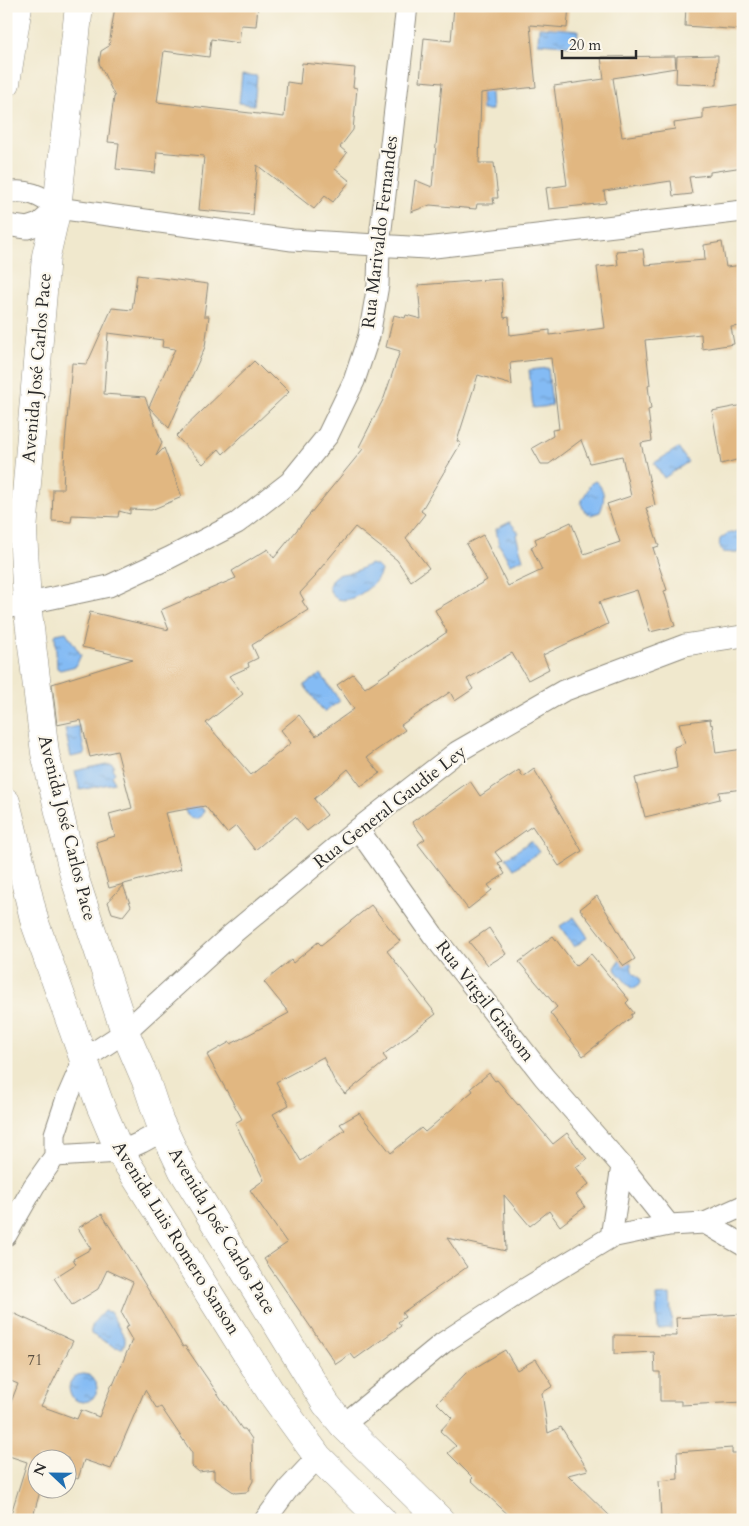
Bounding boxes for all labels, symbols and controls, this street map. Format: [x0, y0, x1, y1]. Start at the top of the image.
scale bar [562, 28, 635, 60]
text: 20 m [569, 35, 601, 55]
street label: Rua Marivaldo Fernandes [356, 134, 404, 330]
street label: Avenida José Carlos Pace [16, 272, 58, 464]
street label: Avenida José Carlos Pace [32, 733, 102, 923]
street label: Rua General Gaudie Ley [308, 739, 472, 875]
street label: Rua Virgil Grissom [430, 935, 541, 1067]
street label: Avenida Luis Romero Sanson [106, 1136, 246, 1340]
street label: Avenida José Carlos Pace [162, 1143, 282, 1319]
house number: 71 [27, 1350, 43, 1370]
north arrow [28, 1448, 78, 1498]
text: N [29, 1460, 51, 1479]

